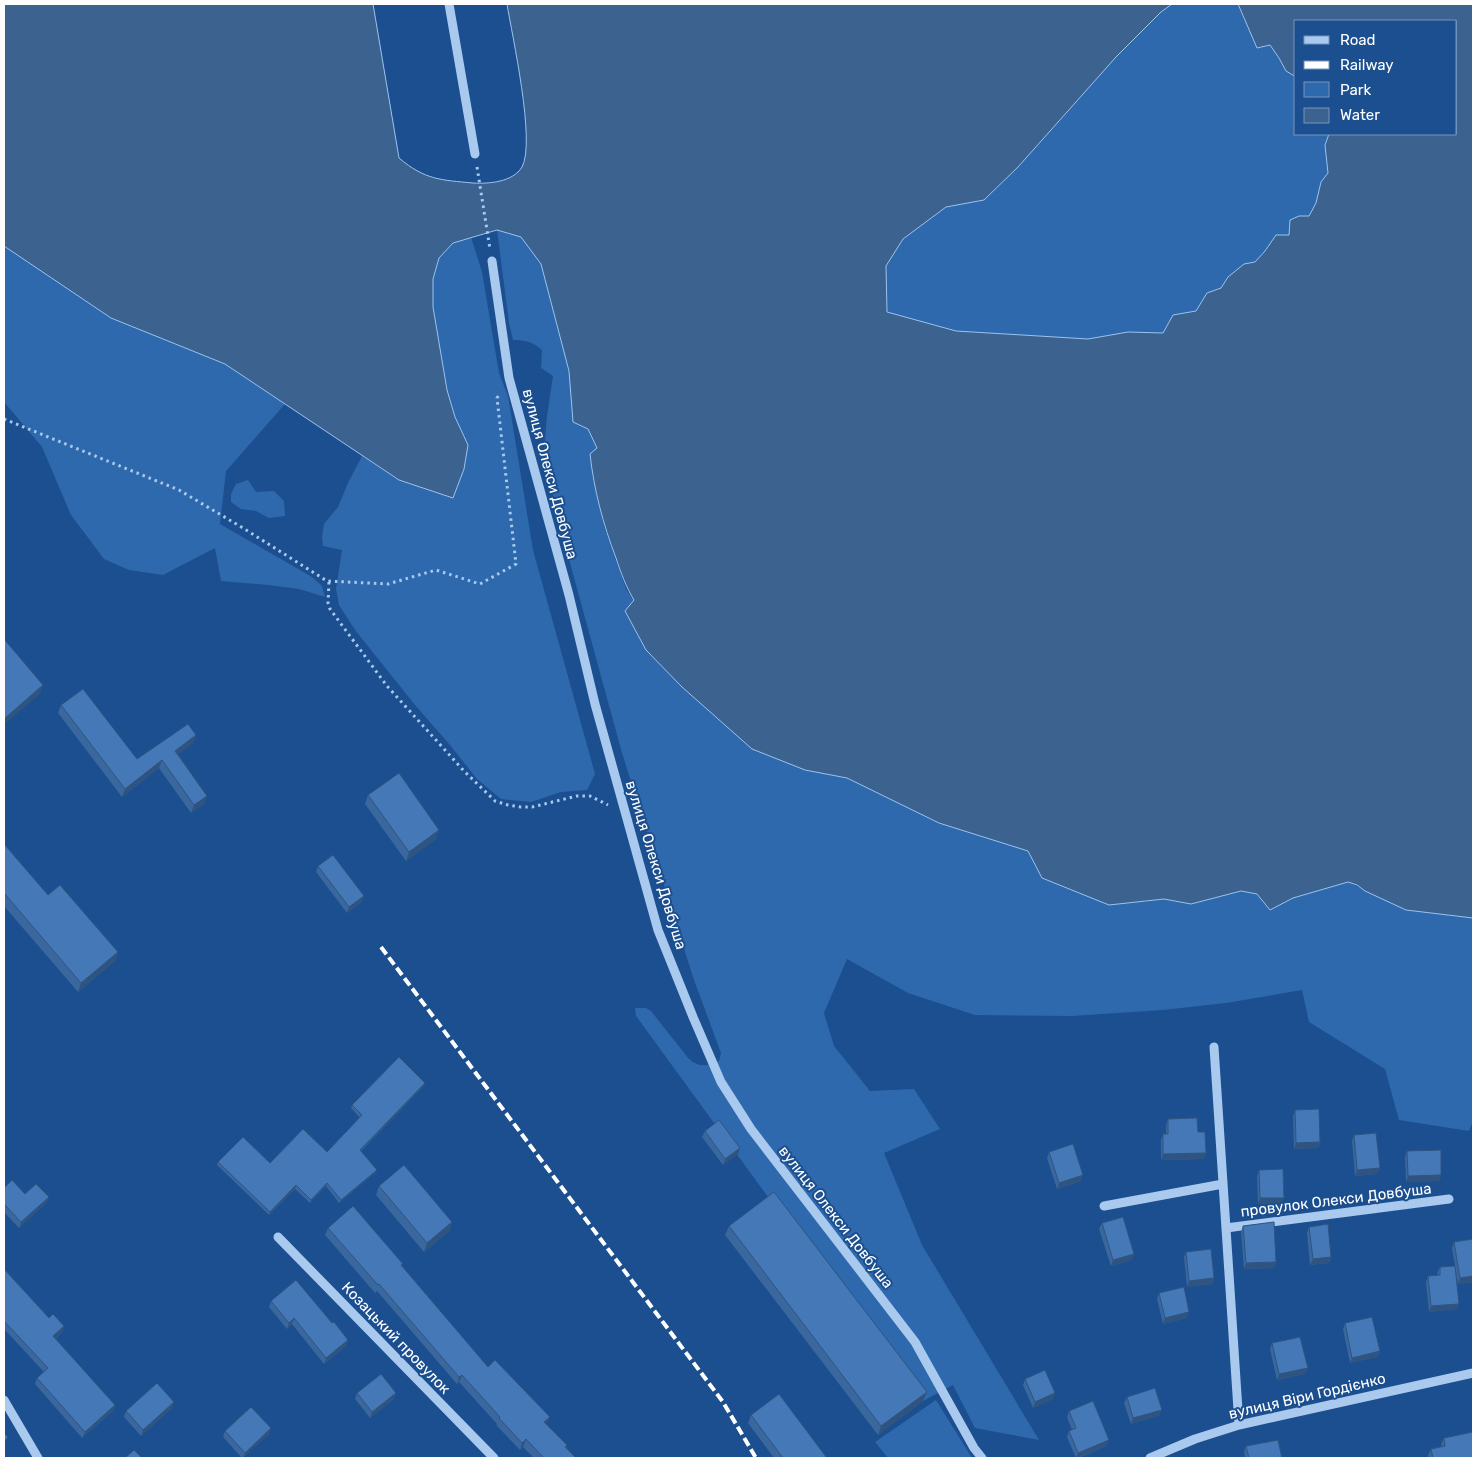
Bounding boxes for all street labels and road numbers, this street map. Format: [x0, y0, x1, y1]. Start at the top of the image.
street label: вулиця Олекси Довбуша [519, 387, 581, 561]
street label: вулиця Олекси Довбуша [622, 778, 690, 952]
street label: вулиця Олекси Довбуша [775, 1142, 897, 1292]
street label: провулок Олекси Довбуша [1240, 1179, 1432, 1221]
street label: Козацький провулок [338, 1278, 454, 1398]
street label: вулиця Віри Гордієнко [1227, 1369, 1387, 1423]

